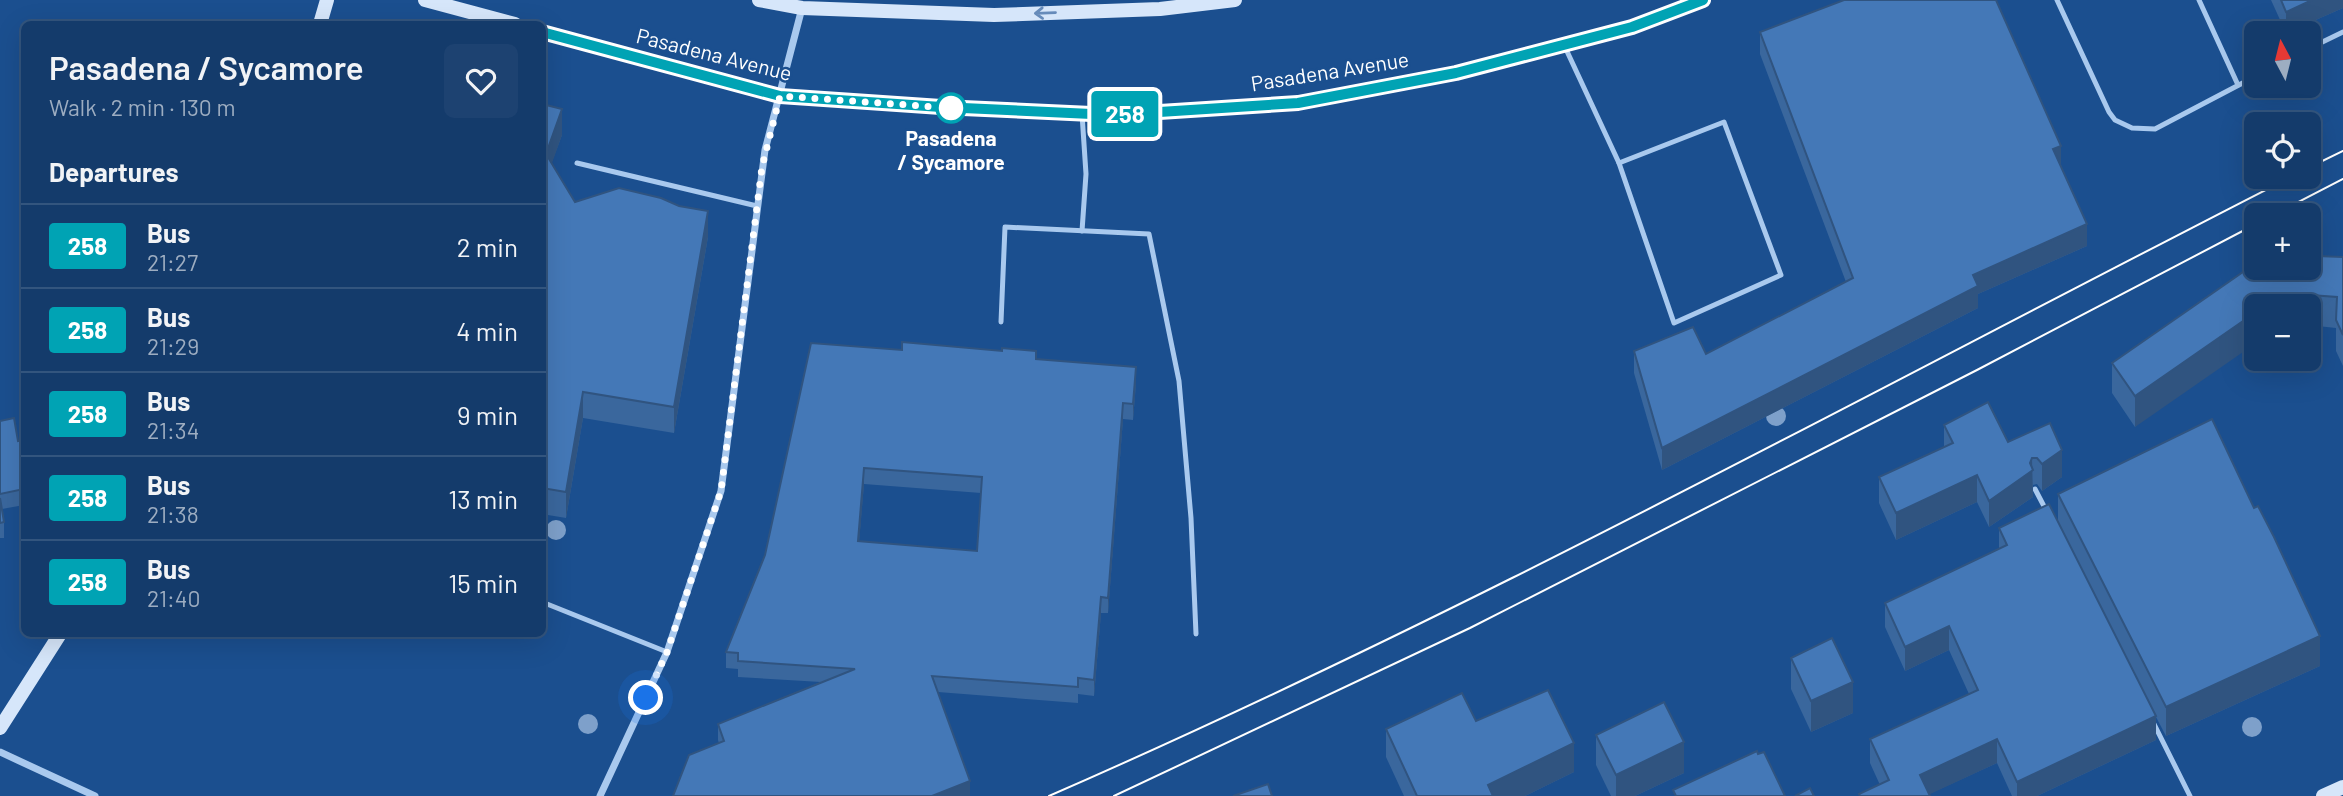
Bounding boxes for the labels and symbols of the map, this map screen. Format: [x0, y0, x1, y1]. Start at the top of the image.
one-way arrow [1033, 6, 1056, 20]
north arrow [2244, 21, 2320, 98]
street label: Pasadena Avenue [634, 22, 795, 85]
street label: Pasadena Avenue [1249, 46, 1411, 95]
line badge: 258 [1085, 91, 1165, 137]
marker: Pasadena / Sycamore [936, 93, 966, 123]
place label: Pasadena / Sycamore [897, 125, 1005, 174]
your location [628, 680, 663, 715]

